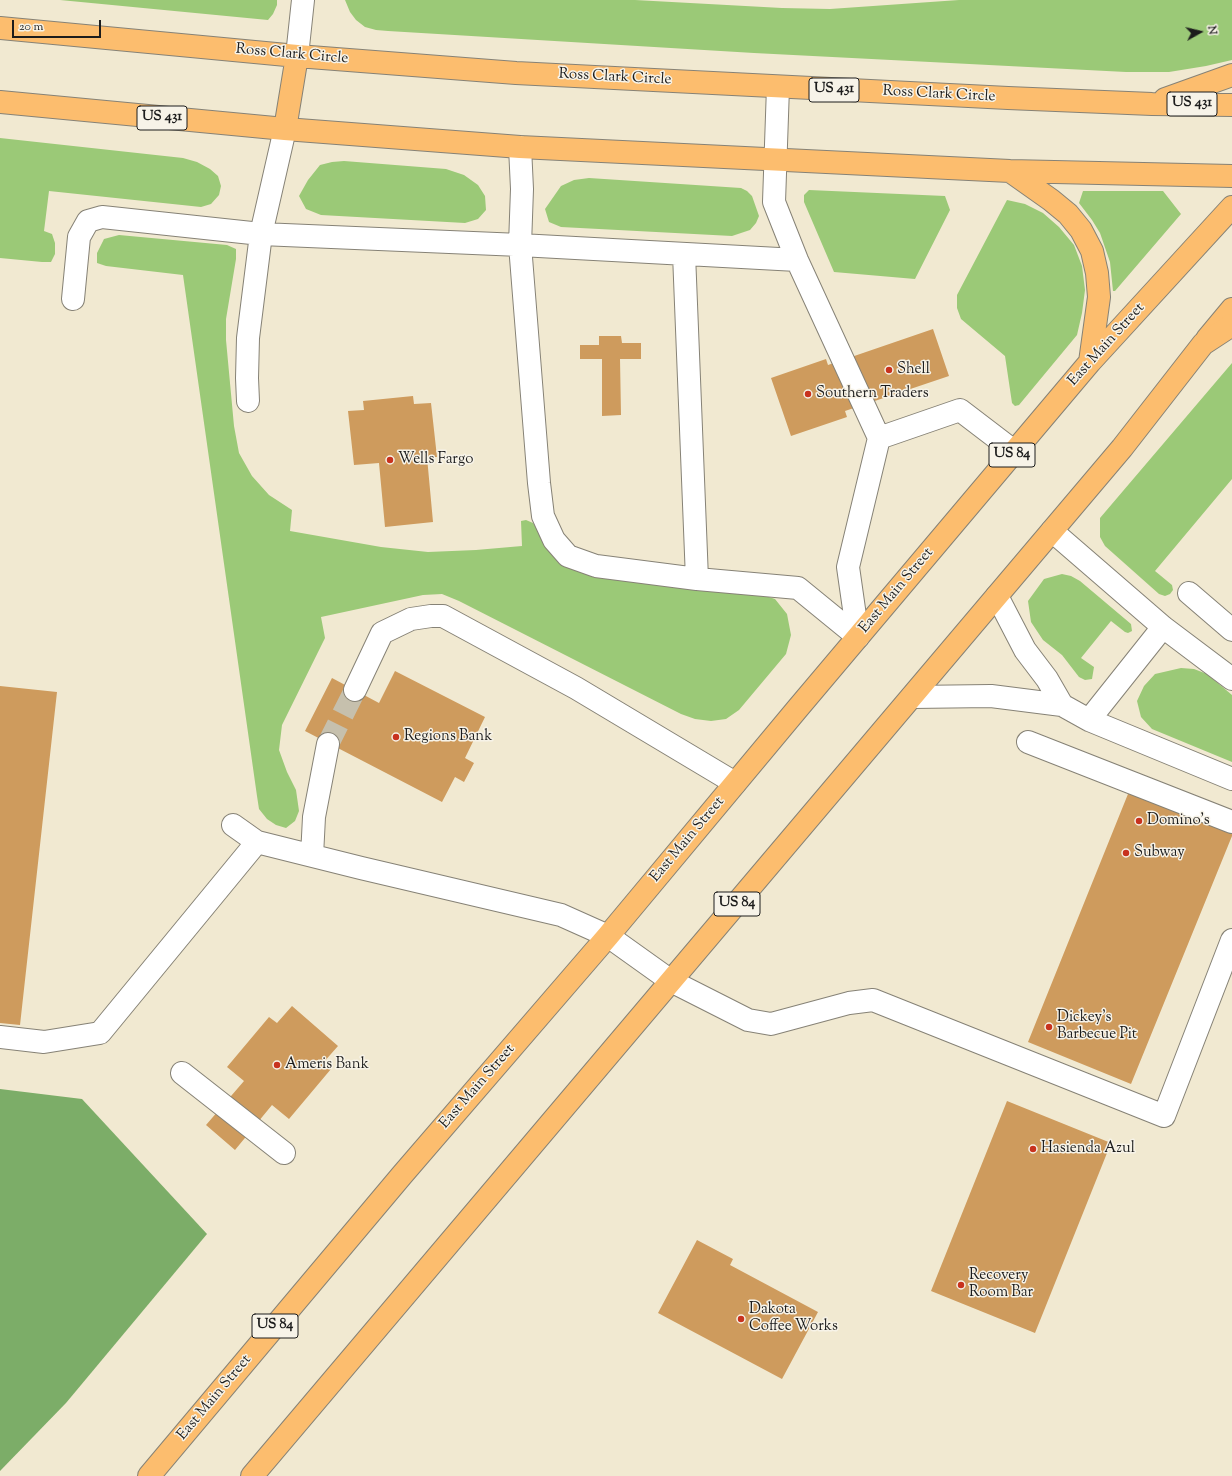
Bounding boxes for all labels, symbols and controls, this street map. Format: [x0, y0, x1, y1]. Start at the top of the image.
scale bar [14, 12, 103, 38]
north arrow [1180, 12, 1220, 52]
text: 20 m [19, 18, 43, 36]
text: N [1203, 25, 1220, 36]
street label: Ross Clark Circle [235, 41, 349, 69]
street label: Ross Clark Circle [558, 66, 672, 90]
road number: US 431 [809, 78, 859, 102]
street label: Ross Clark Circle [882, 83, 996, 107]
road number: US 431 [1167, 92, 1217, 116]
road number: US 431 [137, 106, 187, 130]
street label: East Main Street [1065, 300, 1149, 390]
place label: Shell [897, 361, 930, 379]
marker: Shell [884, 365, 894, 375]
place label: Southern Traders [816, 385, 929, 403]
marker: Southern Traders [803, 389, 813, 399]
road number: US 84 [989, 443, 1035, 467]
place label: Wells Fargo [398, 451, 473, 469]
marker: Wells Fargo [385, 455, 395, 465]
street label: East Main Street [856, 545, 938, 637]
place label: Regions Bank [404, 728, 492, 746]
marker: Regions Bank [391, 732, 401, 742]
street label: East Main Street [647, 794, 729, 886]
place label: Domino's [1147, 812, 1210, 830]
marker: Domino's [1134, 816, 1144, 826]
place label: Subway [1134, 844, 1185, 862]
marker: Subway [1121, 848, 1131, 858]
road number: US 84 [714, 892, 760, 916]
place label: Dickey's Barbecue Pit [1057, 1009, 1137, 1044]
marker: Dickey's Barbecue Pit [1044, 1022, 1054, 1032]
street label: East Main Street [436, 1041, 520, 1133]
place label: Ameris Bank [285, 1056, 369, 1074]
marker: Ameris Bank [272, 1060, 282, 1070]
place label: Hasienda Azul [1041, 1140, 1135, 1158]
marker: Hasienda Azul [1028, 1144, 1038, 1154]
place label: Recovery Room Bar [969, 1267, 1033, 1302]
marker: Recovery Room Bar [956, 1280, 966, 1290]
place label: Dakota Coffee Works [749, 1301, 838, 1336]
road number: US 84 [252, 1314, 298, 1338]
marker: Dakota Coffee Works [736, 1314, 746, 1324]
street label: East Main Street [174, 1352, 256, 1444]

